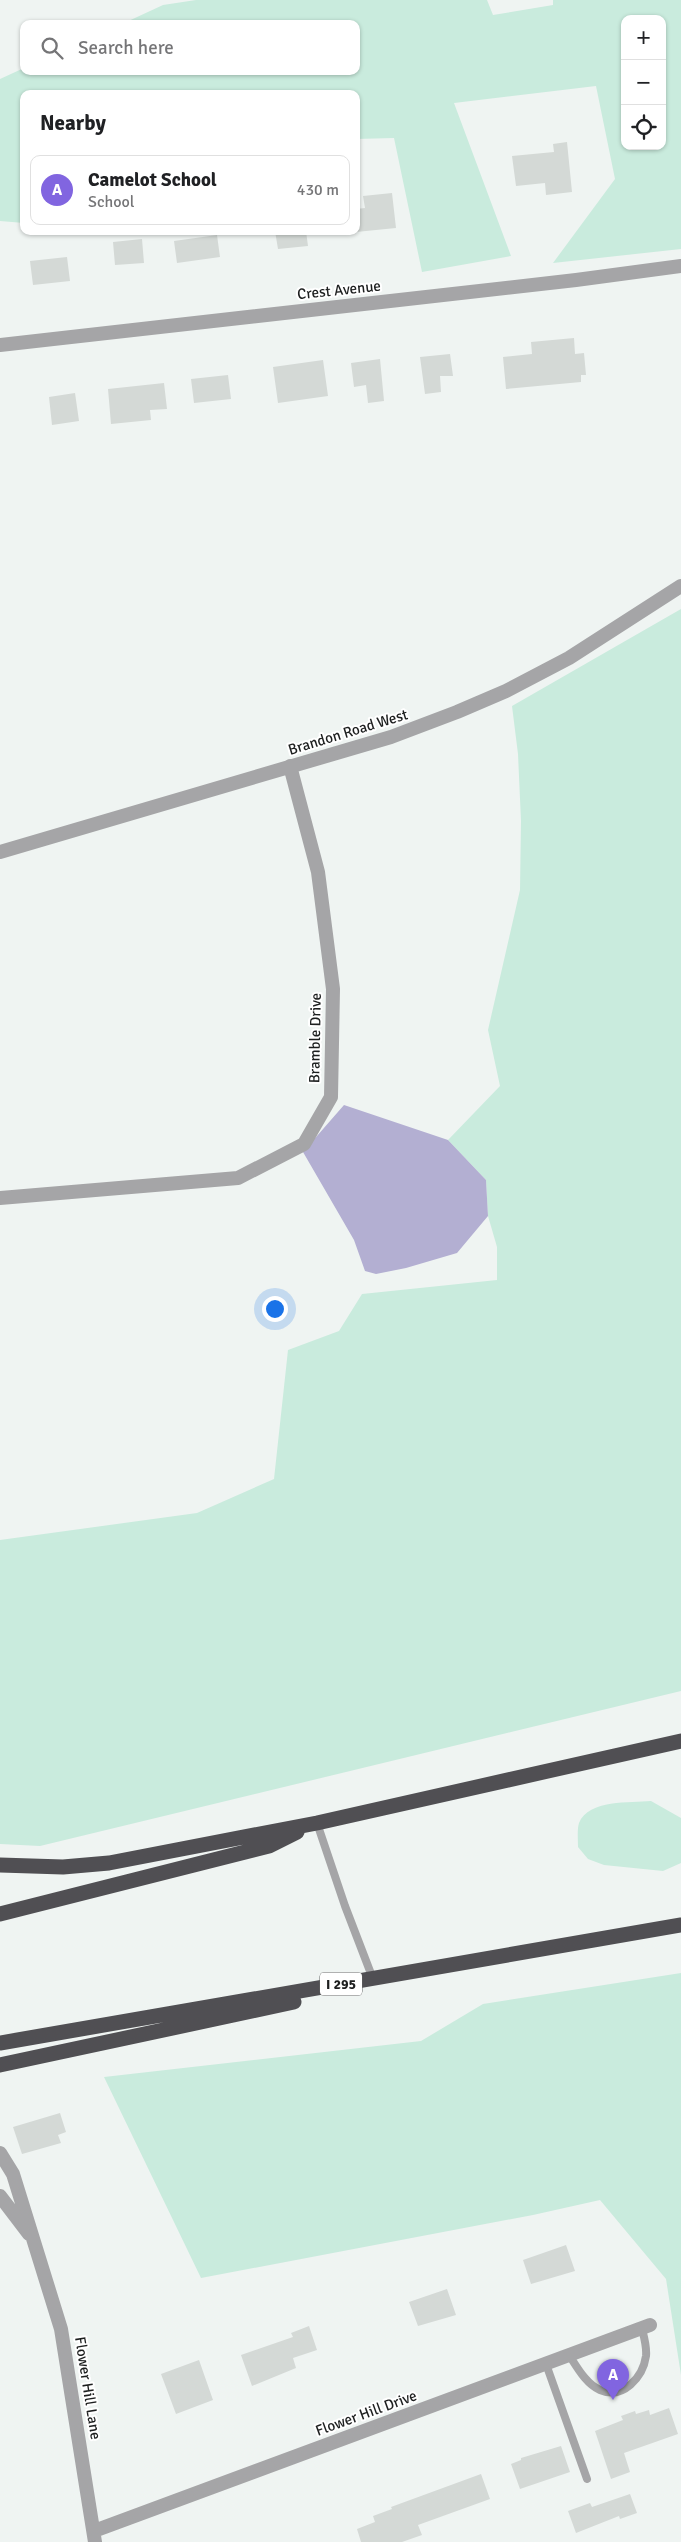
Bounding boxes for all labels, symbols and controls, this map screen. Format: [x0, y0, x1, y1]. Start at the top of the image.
map controls [621, 15, 666, 150]
button: + [621, 15, 666, 60]
search box [20, 20, 360, 75]
icon: search [38, 34, 66, 62]
text: Search here [78, 36, 174, 60]
button: − [621, 60, 666, 105]
button: locate [621, 105, 666, 150]
text: Nearby [40, 110, 106, 136]
text: Camelot School [88, 168, 217, 192]
text: A [52, 180, 62, 200]
text: 430 m [297, 180, 339, 200]
text: School [88, 192, 134, 212]
street label: Crest Avenue [296, 277, 382, 303]
street label: Brandon Road West [286, 705, 410, 759]
street label: Bramble Drive [305, 993, 325, 1083]
your location [262, 1296, 288, 1322]
road number: I 295 [320, 1972, 362, 1996]
street label: Flower Hill Lane [71, 2335, 105, 2441]
pin: A [597, 2359, 629, 2400]
street label: Flower Hill Drive [313, 2386, 419, 2440]

